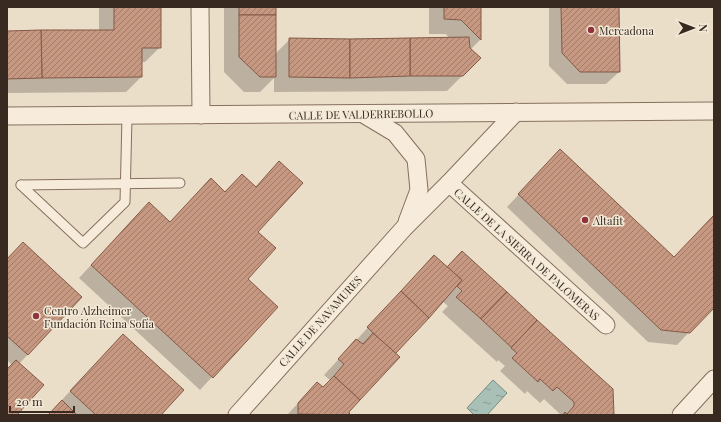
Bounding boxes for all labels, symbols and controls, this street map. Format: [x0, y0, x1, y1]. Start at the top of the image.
north arrow [673, 8, 713, 48]
place label: Mercadona [599, 23, 654, 38]
text: N [696, 24, 711, 32]
marker: Mercadona [586, 25, 596, 35]
street label: CALLE DE VALDERREBOLLO [289, 105, 433, 123]
street label: CALLE DE LA SIERRA DE PALOMERAS [451, 184, 603, 324]
place label: Altafit [592, 213, 623, 228]
marker: Altafit [580, 215, 590, 225]
street label: CALLE DE NAVAMURES [275, 272, 365, 370]
place label: Centro Alzheimer Fundación Reina Sofía [44, 303, 154, 331]
marker: Centro Alzheimer Fundación Reina Sofía [31, 311, 41, 321]
scale bar [10, 388, 74, 414]
text: 20 m [16, 393, 43, 409]

